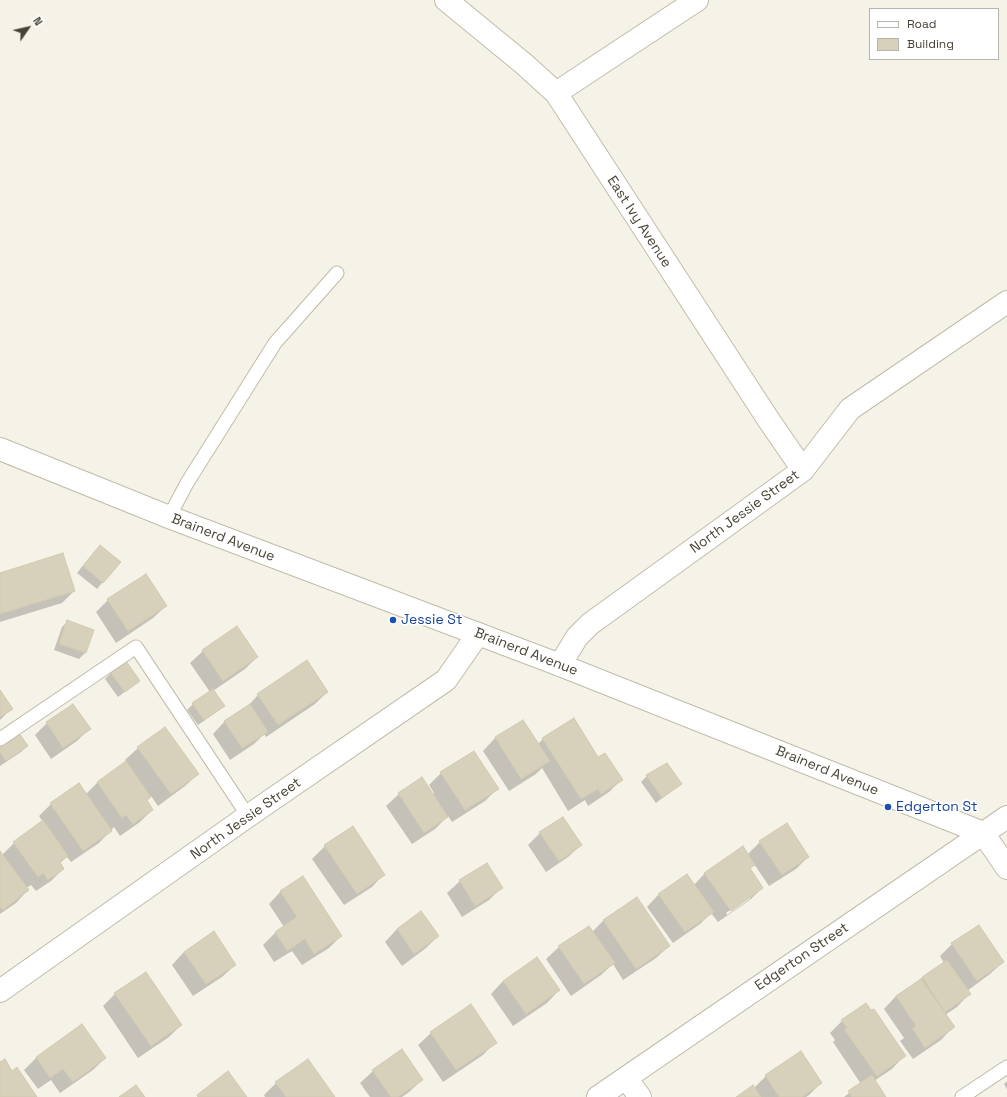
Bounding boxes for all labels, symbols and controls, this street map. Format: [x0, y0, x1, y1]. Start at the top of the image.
north arrow [8, 8, 48, 48]
legend [869, 8, 999, 60]
text: N [30, 14, 46, 28]
text: Road [907, 16, 936, 32]
text: Building [907, 36, 954, 52]
street label: East Ivy Avenue [603, 173, 675, 271]
street label: North Jessie Street [687, 467, 803, 557]
street label: Brainerd Avenue [169, 510, 277, 566]
place label: Jessie St [401, 612, 462, 628]
marker: Jessie St [388, 615, 398, 625]
street label: Brainerd Avenue [472, 624, 580, 680]
street label: Brainerd Avenue [773, 743, 881, 799]
street label: North Jessie Street [188, 775, 304, 863]
place label: Edgerton St [896, 799, 977, 815]
marker: Edgerton St [883, 802, 893, 812]
street label: Edgerton Street [752, 919, 852, 995]

